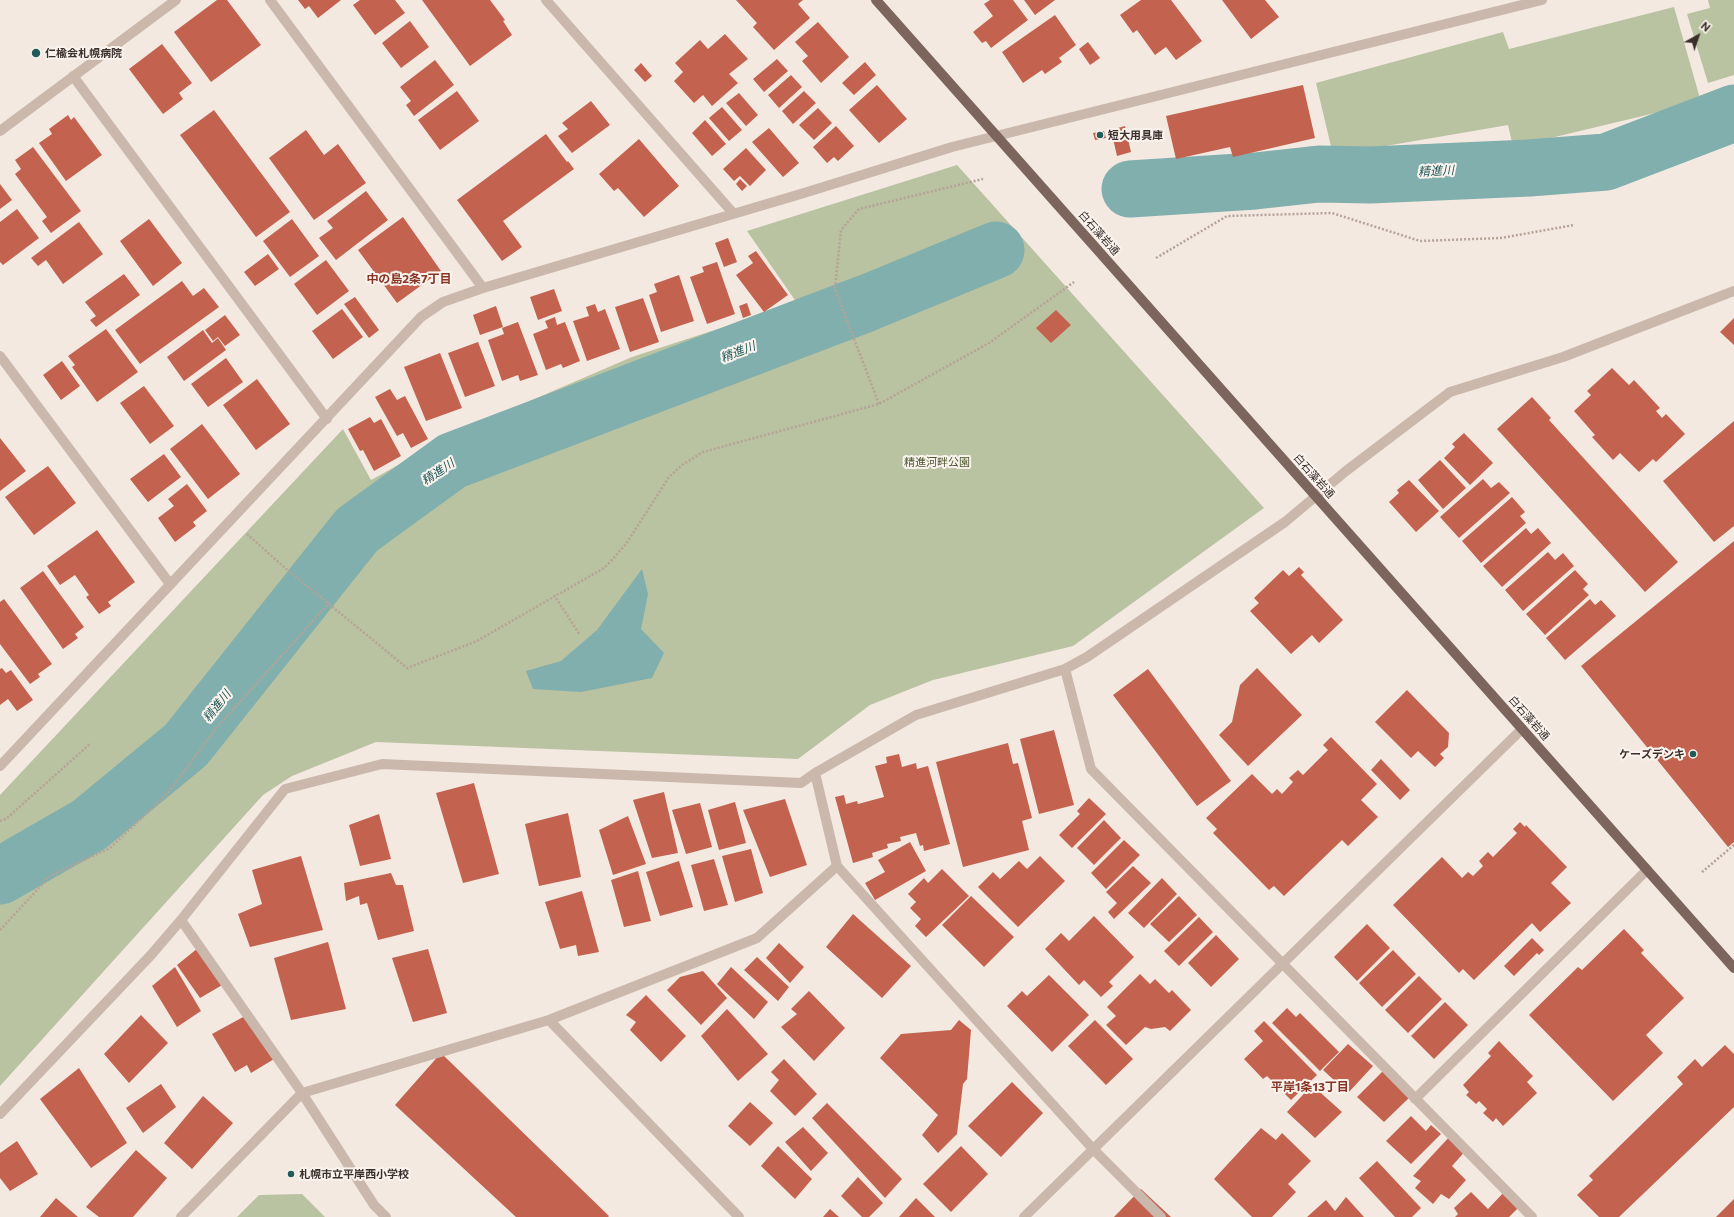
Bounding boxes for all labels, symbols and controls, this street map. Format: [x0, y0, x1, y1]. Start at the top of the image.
north arrow [1678, 16, 1718, 56]
text: N [1699, 19, 1713, 34]
place label: 仁楡会札幌病院 [45, 46, 122, 60]
marker: 仁楡会札幌病院 [30, 47, 42, 59]
place label: 短大用具庫 [1108, 128, 1163, 142]
marker: 短大用具庫 [1095, 130, 1105, 140]
water label: 精進川 [1418, 163, 1454, 179]
street label: 白石藻岩通 [1076, 208, 1122, 258]
district label: 中の島2条7丁目 [366, 272, 452, 286]
water label: 精進川 [719, 339, 757, 365]
street label: 白石藻岩通 [1291, 451, 1337, 501]
park label: 精進河畔公園 [904, 455, 970, 469]
water label: 精進川 [419, 456, 457, 488]
water label: 精進川 [200, 687, 234, 725]
street label: 白石藻岩通 [1506, 693, 1552, 743]
place label: ケーズデンキ [1619, 747, 1685, 761]
marker: ケーズデンキ [1688, 749, 1698, 759]
district label: 平岸1条13丁目 [1271, 1080, 1349, 1094]
place label: 札幌市立平岸西小学校 [299, 1167, 409, 1181]
marker: 札幌市立平岸西小学校 [286, 1169, 296, 1179]

